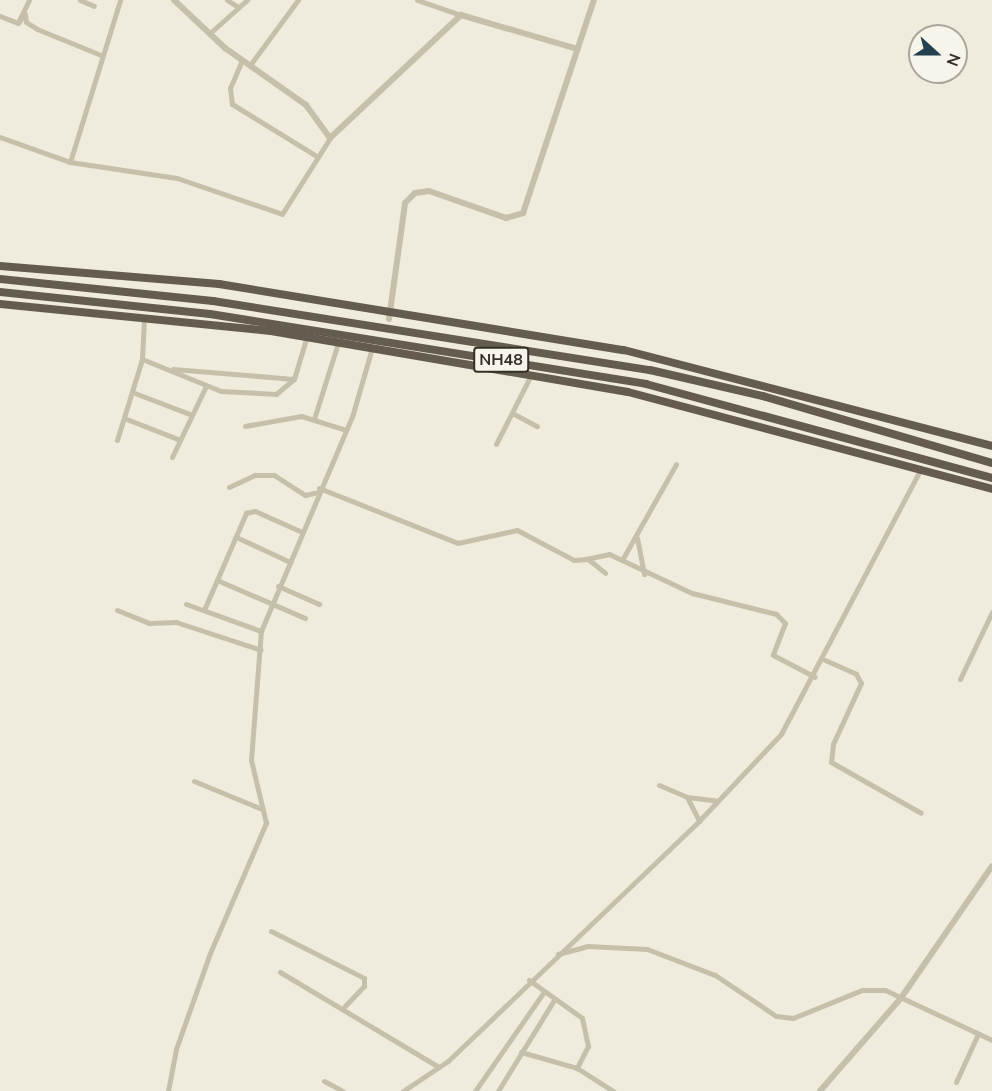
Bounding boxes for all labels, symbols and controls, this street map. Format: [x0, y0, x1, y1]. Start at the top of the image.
north arrow [908, 24, 968, 84]
text: N [941, 50, 965, 69]
road number: NH48 [472, 347, 530, 373]

